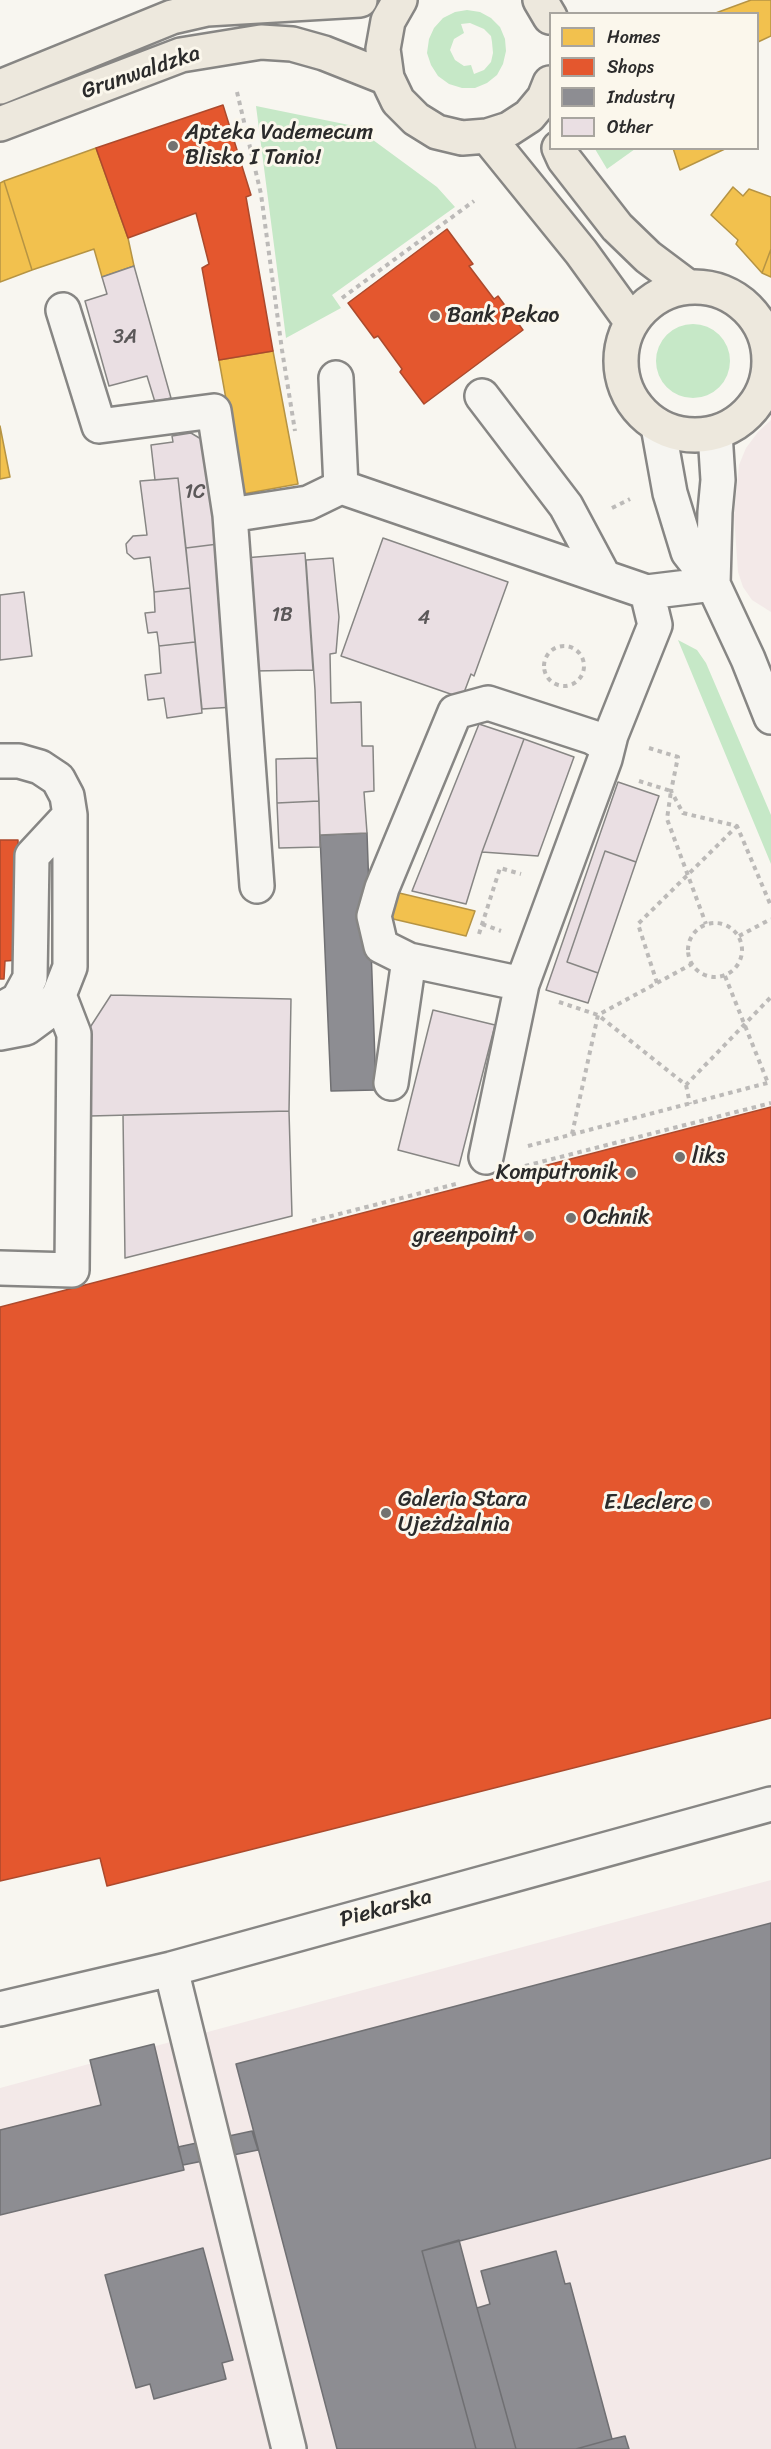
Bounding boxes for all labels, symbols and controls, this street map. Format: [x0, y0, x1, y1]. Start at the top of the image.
legend [549, 12, 759, 150]
text: Homes [607, 21, 660, 53]
street label: Grunwaldzka [78, 40, 204, 106]
text: Shops [607, 51, 654, 83]
text: Industry [607, 81, 675, 113]
text: Other [607, 111, 653, 143]
place label: Apteka Vademecum Blisko I Tanio! [185, 120, 373, 172]
marker: Apteka Vademecum Blisko I Tanio! [166, 139, 180, 153]
place label: Bank Pekao [447, 303, 559, 329]
marker: Bank Pekao [428, 309, 442, 323]
house number: 3A [113, 326, 137, 350]
house number: 1C [184, 481, 206, 505]
house number: 1B [271, 604, 293, 628]
house number: 4 [418, 607, 430, 631]
place label: liks [692, 1144, 725, 1170]
marker: liks [673, 1150, 687, 1164]
place label: Komputronik [496, 1160, 619, 1186]
marker: Komputronik [624, 1166, 638, 1180]
place label: Ochnik [583, 1205, 649, 1231]
marker: Ochnik [564, 1211, 578, 1225]
place label: greenpoint [413, 1223, 517, 1249]
marker: greenpoint [522, 1229, 536, 1243]
place label: Galeria Stara Ujeżdżalnia [398, 1487, 527, 1538]
place label: E.Leclerc [604, 1490, 693, 1516]
marker: E.Leclerc [698, 1496, 712, 1510]
marker: Galeria Stara Ujeżdżalnia [379, 1506, 393, 1520]
street label: Piekarska [337, 1884, 435, 1934]

